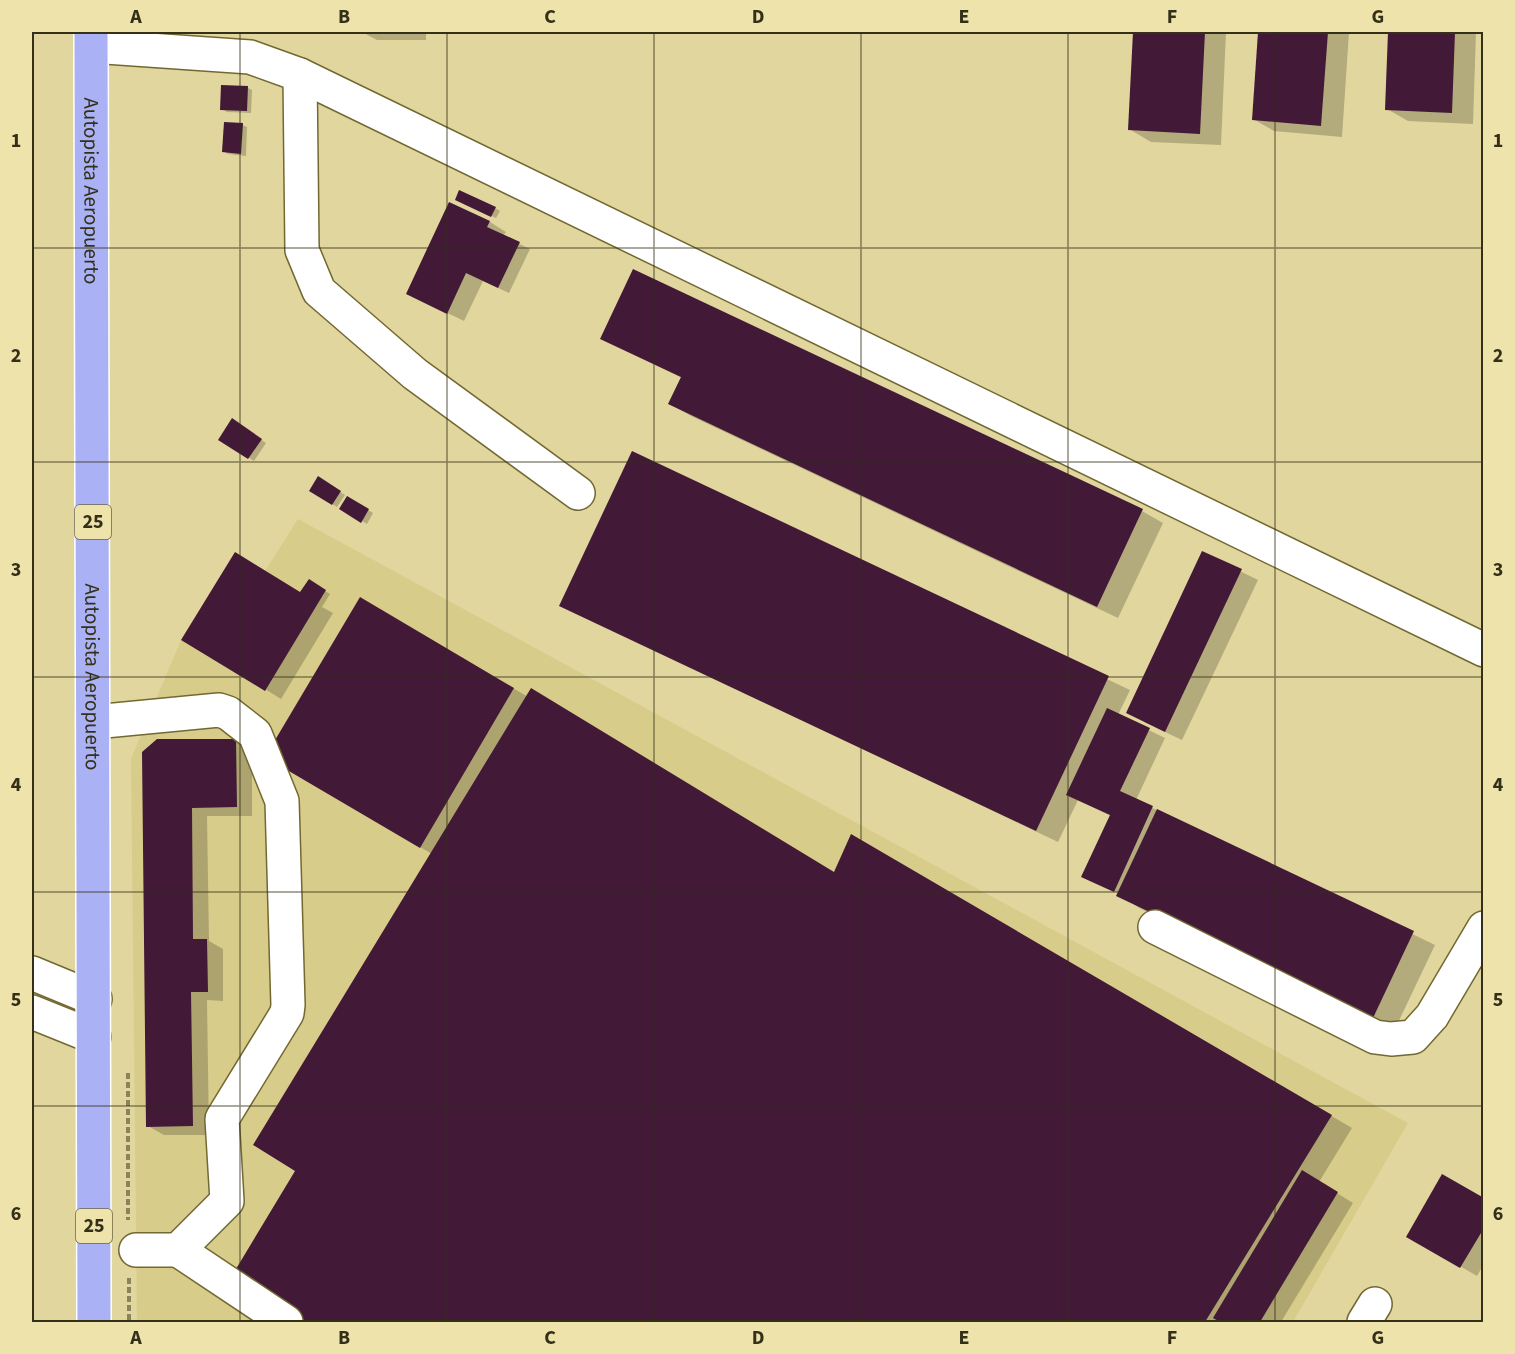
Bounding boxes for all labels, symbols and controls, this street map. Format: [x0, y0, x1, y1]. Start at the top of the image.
text: A [129, 3, 142, 31]
text: B [338, 3, 350, 31]
text: C [544, 3, 556, 31]
text: D [752, 3, 764, 31]
text: E [959, 3, 969, 31]
text: F [1167, 3, 1177, 31]
text: G [1372, 3, 1384, 31]
street label: Autopista Aeropuerto [76, 98, 107, 284]
text: 1 [11, 127, 21, 155]
text: 1 [1493, 127, 1503, 155]
text: 2 [11, 342, 21, 370]
text: 2 [1493, 342, 1503, 370]
road number: 25 [75, 505, 111, 539]
text: 3 [11, 556, 21, 584]
text: 3 [1493, 556, 1503, 584]
street label: Autopista Aeropuerto [77, 584, 108, 770]
text: 4 [11, 771, 22, 799]
text: 4 [1493, 771, 1504, 799]
text: 5 [11, 986, 21, 1014]
text: 5 [1493, 986, 1503, 1014]
text: 6 [11, 1200, 21, 1228]
text: 6 [1493, 1200, 1503, 1228]
road number: 25 [76, 1209, 112, 1243]
text: A [129, 1324, 142, 1352]
text: B [338, 1324, 350, 1352]
text: C [544, 1324, 556, 1352]
text: D [752, 1324, 764, 1352]
text: E [959, 1324, 969, 1352]
text: F [1167, 1324, 1177, 1352]
text: G [1372, 1324, 1384, 1352]

